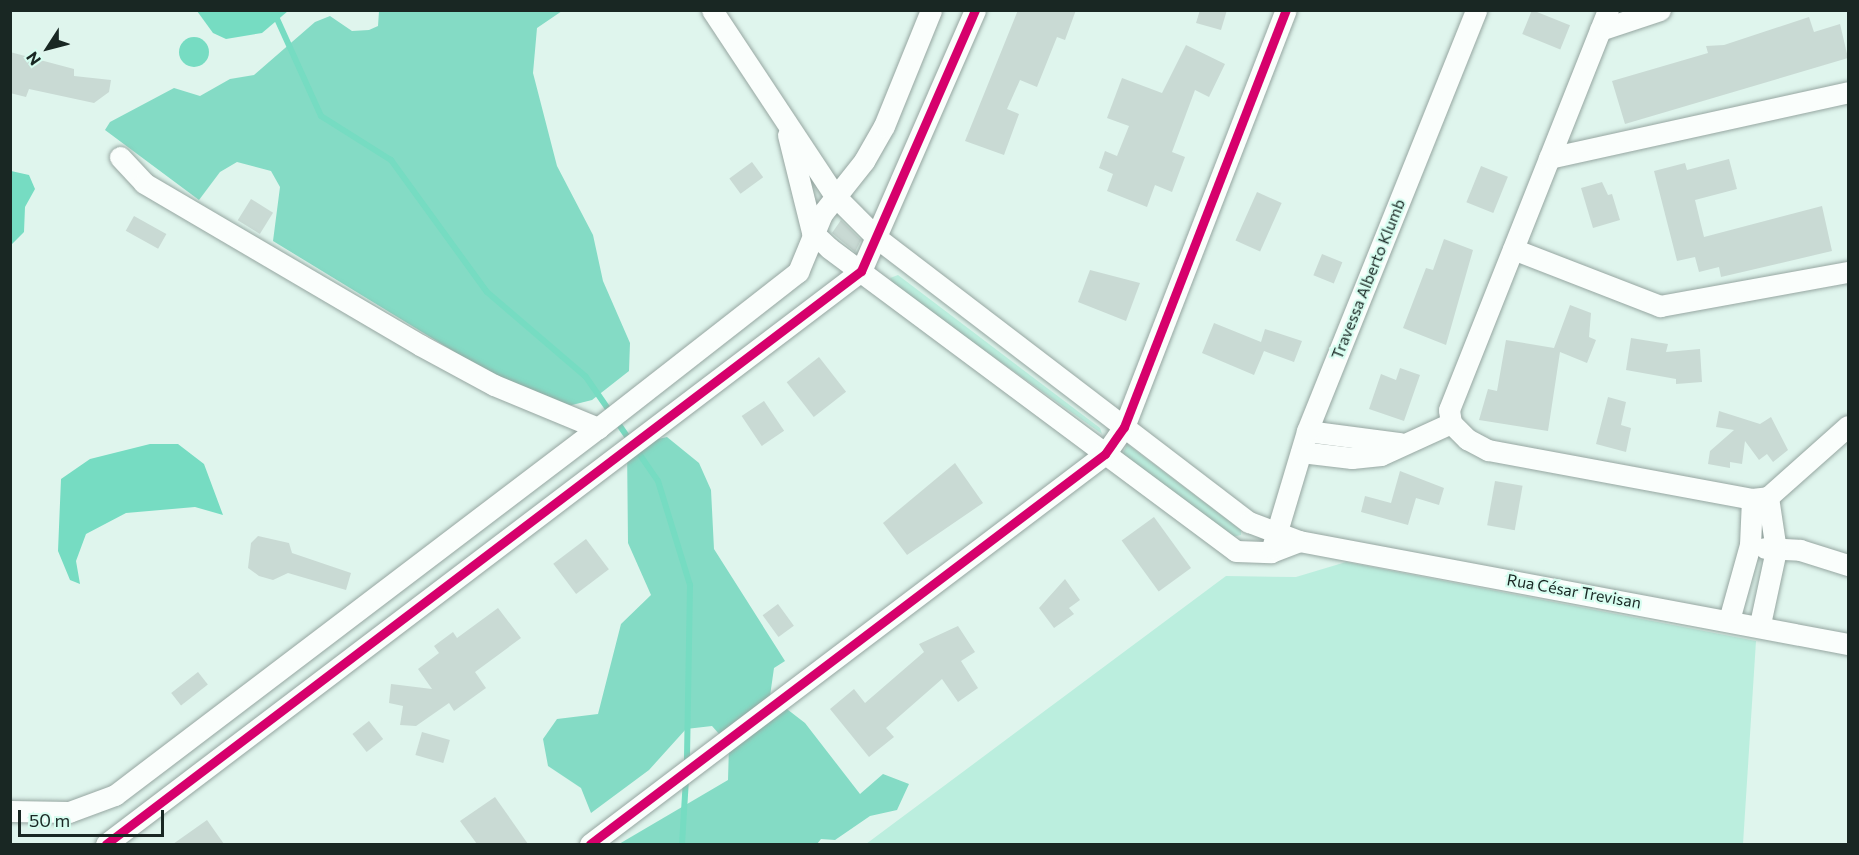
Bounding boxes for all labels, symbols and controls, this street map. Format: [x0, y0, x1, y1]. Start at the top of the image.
north arrow [18, 18, 78, 78]
text: N [22, 48, 44, 69]
street label: Travessa Alberto Klumb [1327, 196, 1409, 362]
street label: Rua César Trevisan [1505, 570, 1643, 612]
scale bar [21, 798, 166, 836]
text: 50 m [29, 809, 70, 831]

